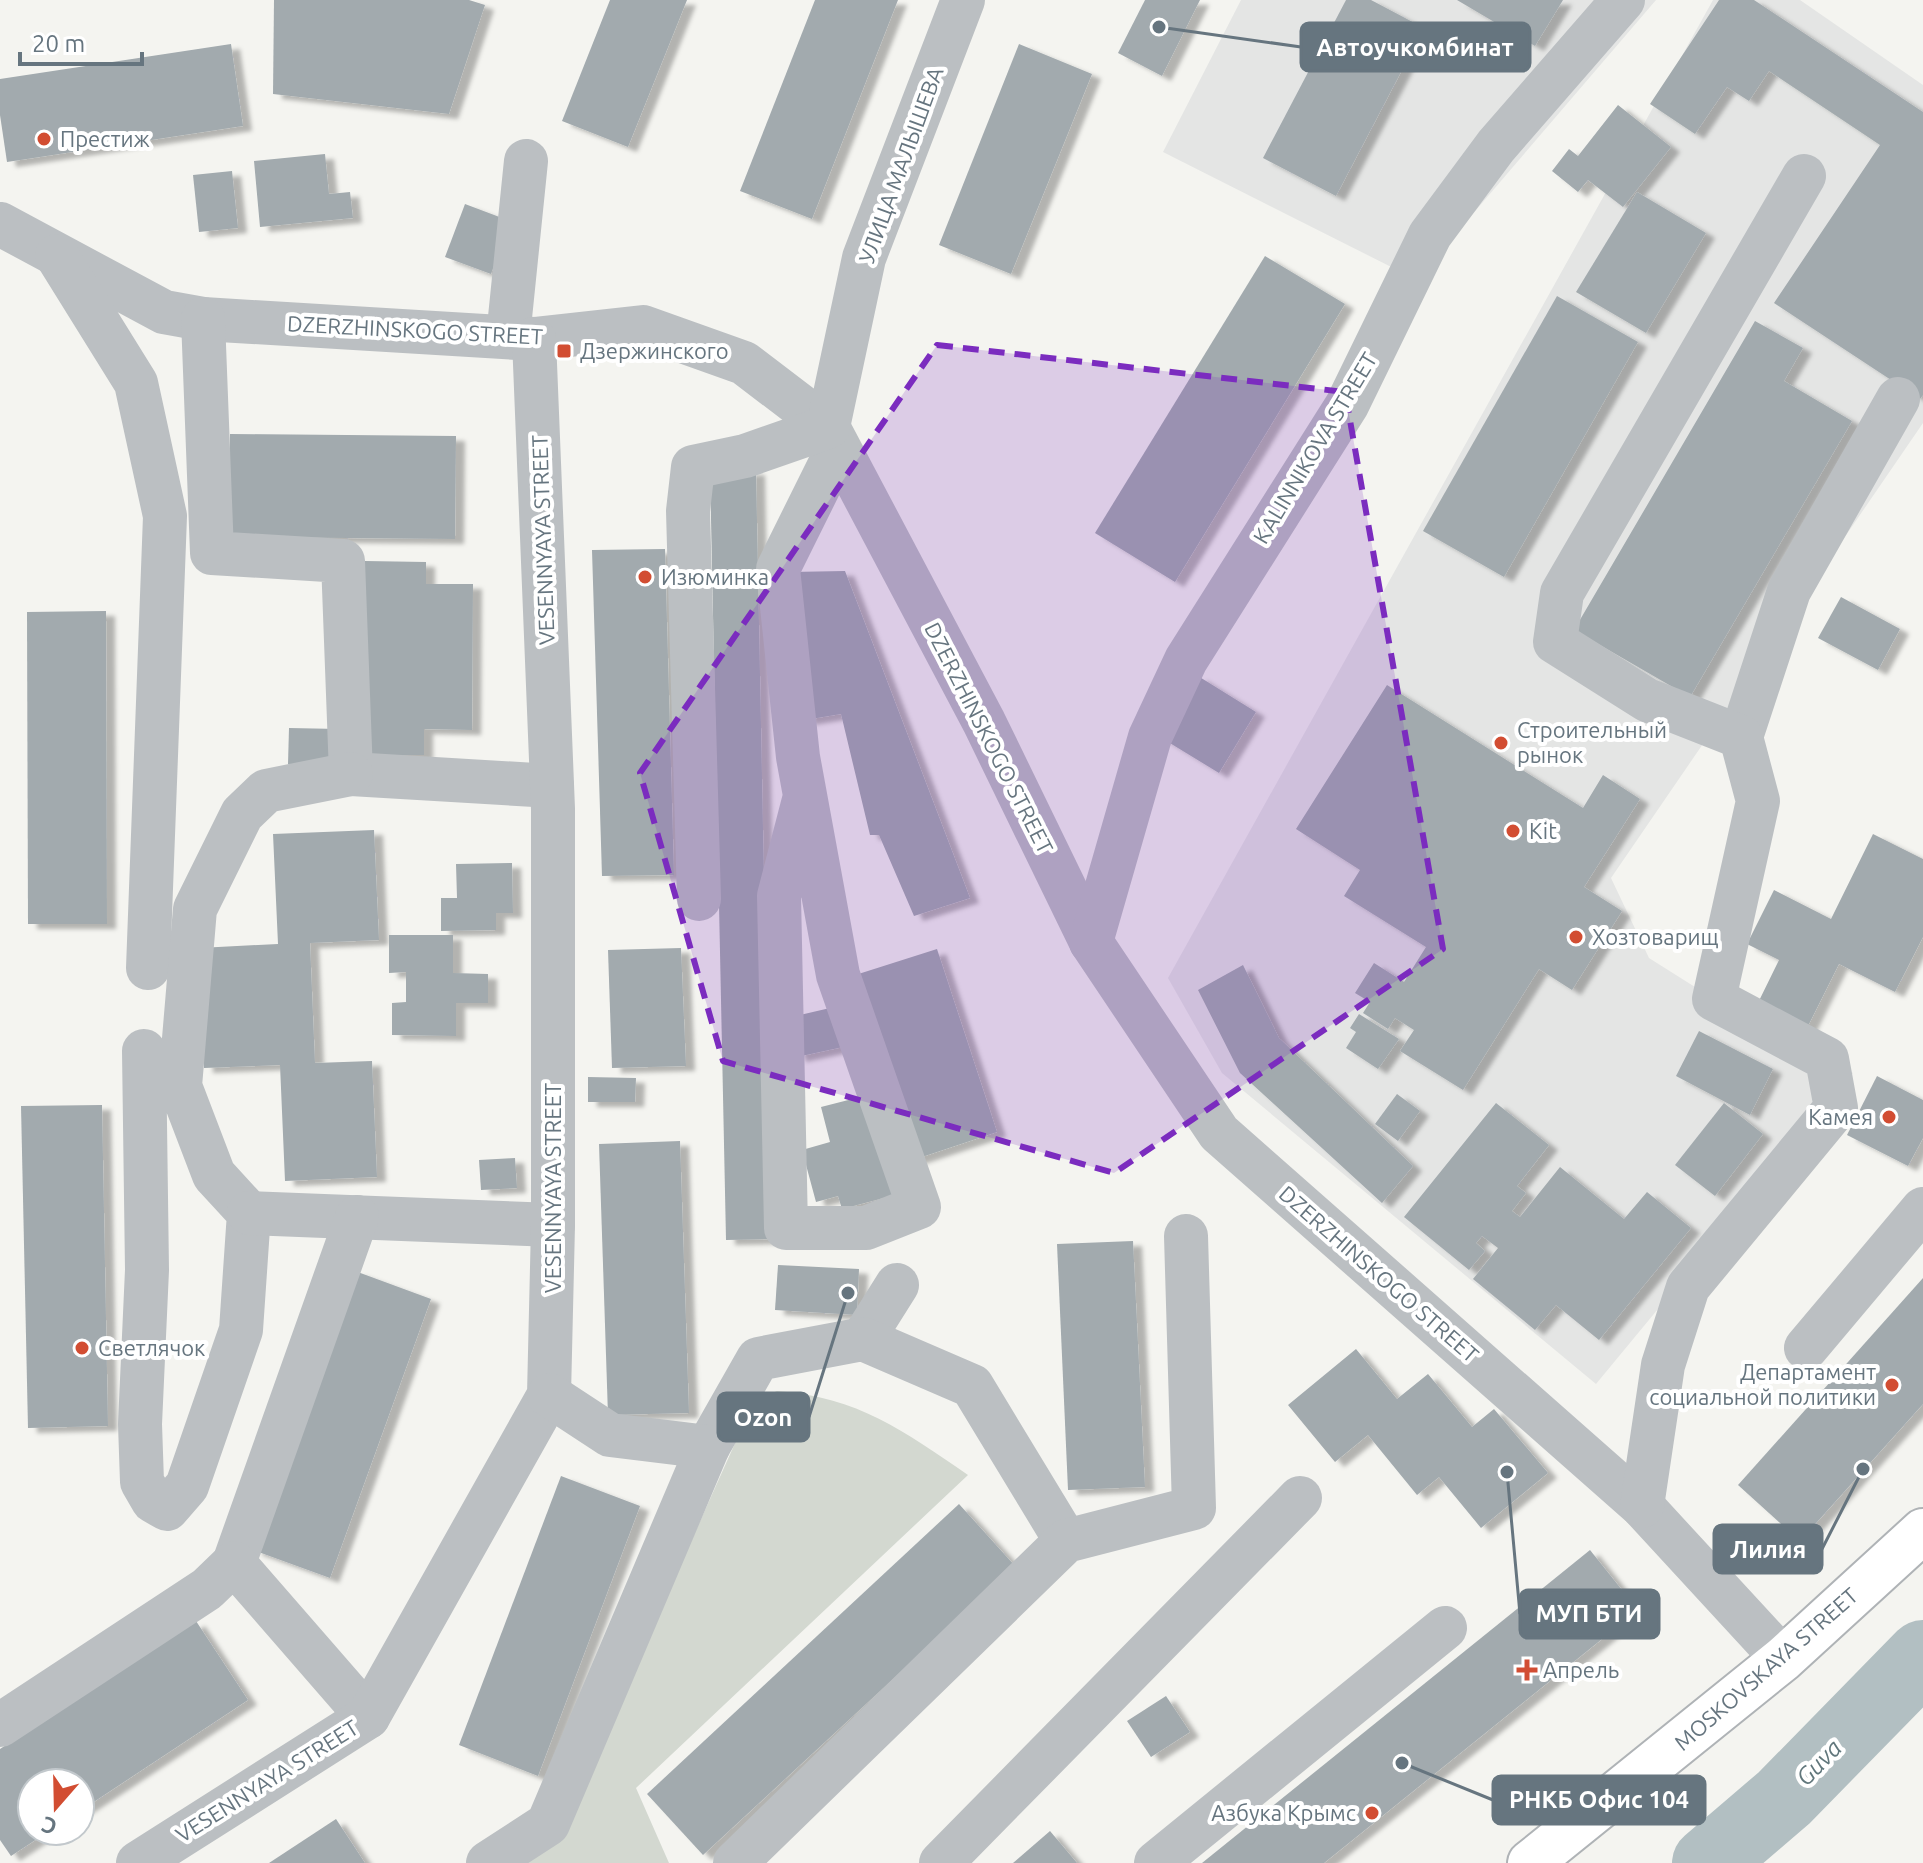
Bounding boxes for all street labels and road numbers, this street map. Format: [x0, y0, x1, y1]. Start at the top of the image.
street label: УЛИЦА МАЛЫШЕВА [853, 63, 948, 266]
street label: DZERZHINSKOGO STREET [287, 310, 543, 349]
street label: KALINNIKOVA STREET [1248, 348, 1382, 548]
street label: VESENNYAYA STREET [526, 434, 559, 646]
street label: DZERZHINSKOGO STREET [920, 618, 1059, 857]
street label: VESENNYAYA STREET [540, 1083, 565, 1293]
street label: DZERZHINSKOGO STREET [1275, 1180, 1484, 1367]
street label: MOSKOVSKAYA STREET [1669, 1582, 1862, 1755]
street label: VESENNYAYA STREET [171, 1714, 363, 1847]

